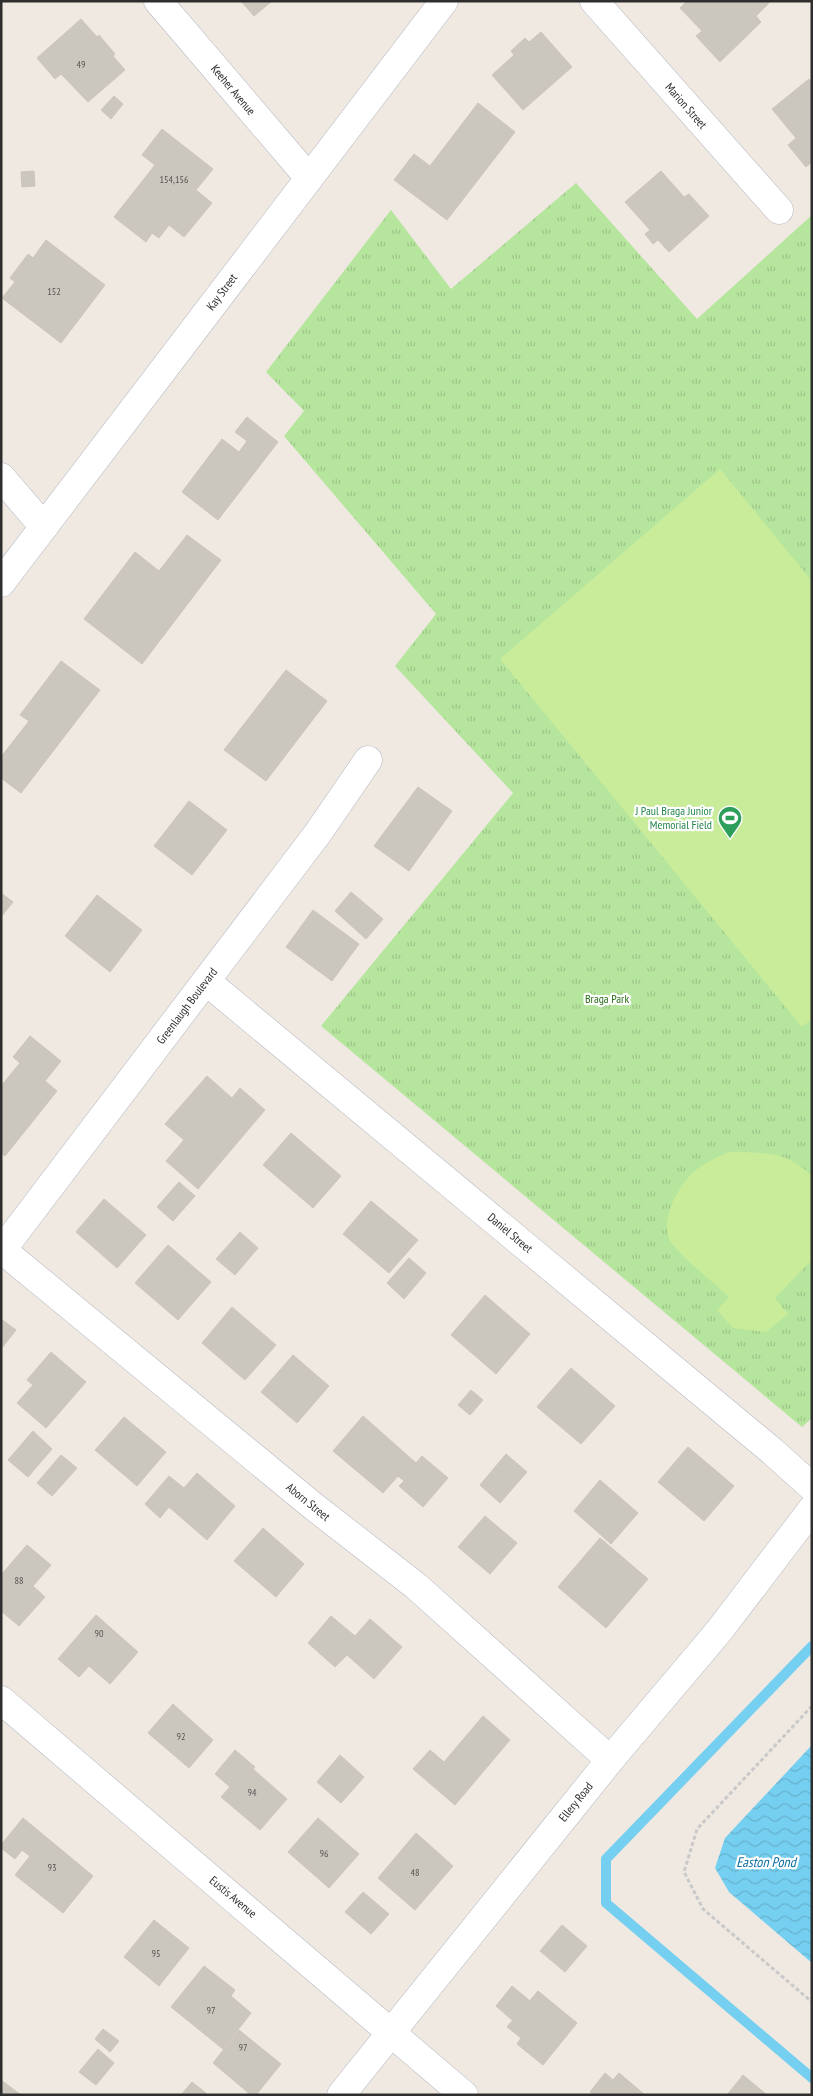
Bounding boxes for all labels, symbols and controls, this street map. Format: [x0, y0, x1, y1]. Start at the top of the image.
house number: 49 [77, 58, 86, 71]
street label: Keeher Avenue [208, 61, 259, 118]
street label: Marion Street [662, 80, 711, 132]
house number: 154,156 [160, 173, 189, 186]
street label: Kay Street [203, 270, 241, 313]
house number: 152 [47, 285, 61, 298]
place label: J Paul Braga Junior Memorial Field [634, 803, 713, 832]
sports icon: J Paul Braga Junior Memorial Field [717, 805, 743, 839]
street label: Greenlaugh Boulevard [153, 965, 220, 1047]
park label: Braga Park [585, 991, 629, 1006]
street label: Daniel Street [485, 1209, 536, 1256]
street label: Aborn Street [283, 1479, 334, 1524]
house number: 88 [15, 1574, 24, 1587]
house number: 90 [95, 1627, 104, 1640]
house number: 92 [177, 1730, 186, 1743]
street label: Ellery Road [555, 1779, 596, 1824]
house number: 94 [248, 1786, 257, 1799]
house number: 96 [320, 1847, 329, 1860]
water label: Easton Pond [736, 1853, 798, 1871]
house number: 93 [48, 1861, 57, 1874]
house number: 48 [411, 1866, 420, 1879]
street label: Eustis Avenue [207, 1873, 260, 1921]
house number: 95 [152, 1947, 161, 1960]
house number: 97 [207, 2004, 216, 2017]
house number: 97 [239, 2041, 248, 2054]

